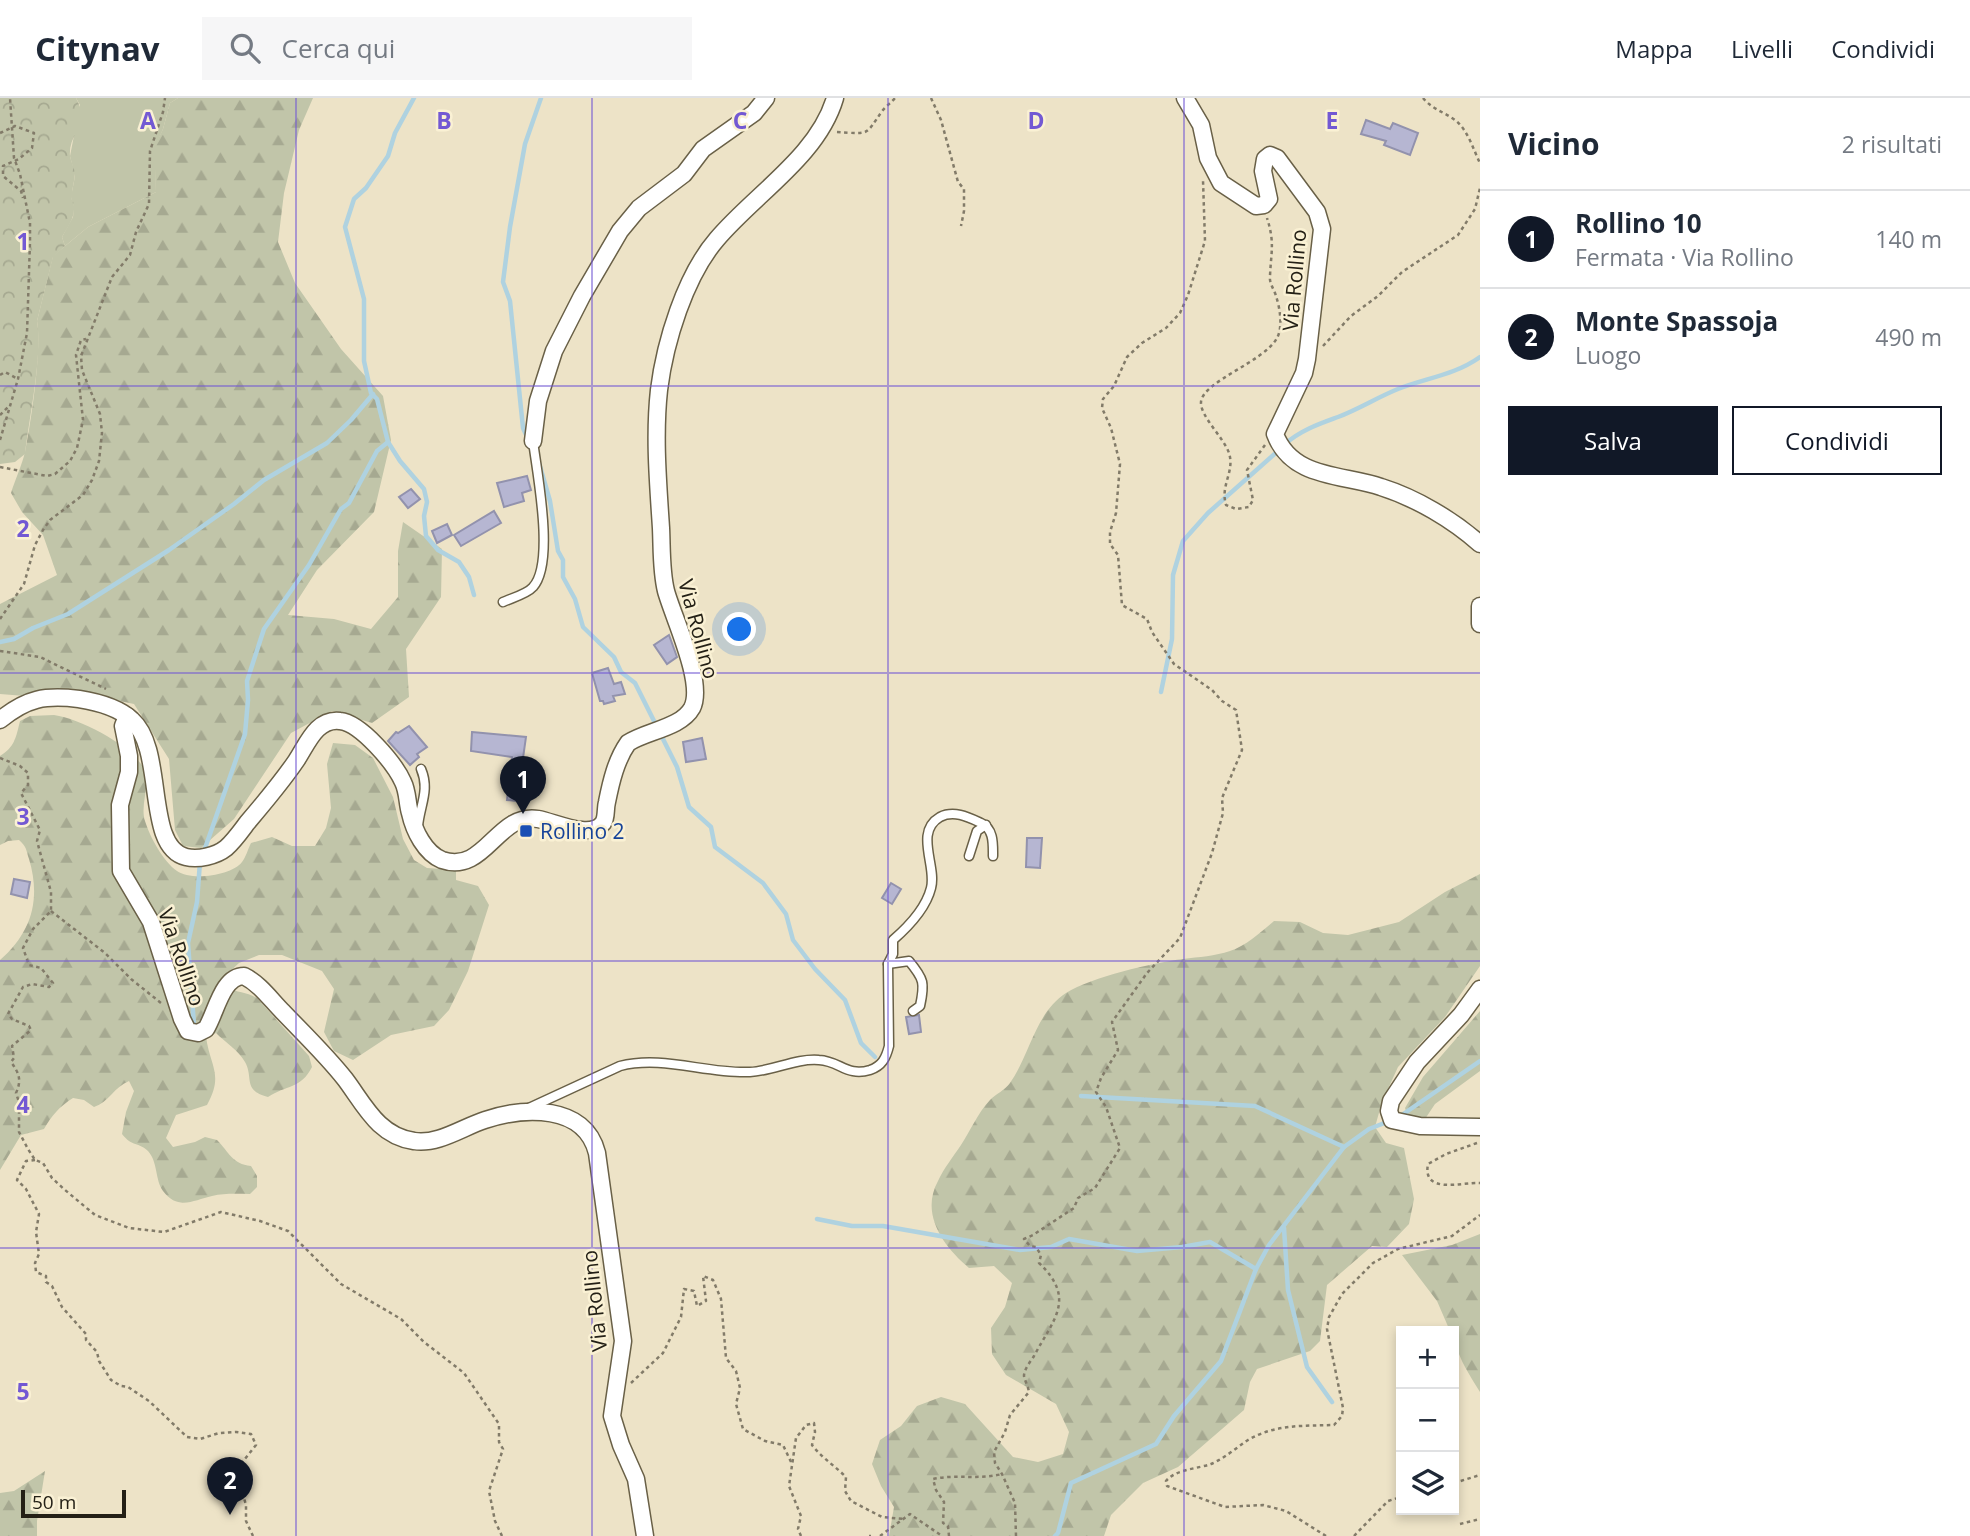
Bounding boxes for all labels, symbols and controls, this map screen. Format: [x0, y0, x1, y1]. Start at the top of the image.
search box [202, 17, 692, 80]
text: Citynav [35, 26, 160, 71]
icon: search [226, 29, 264, 67]
text: Cerca qui [282, 30, 395, 66]
text: Mappa [1615, 32, 1693, 65]
text: Livelli [1731, 32, 1793, 65]
text: Condividi [1831, 32, 1935, 65]
text: A [140, 104, 156, 136]
text: B [436, 104, 452, 136]
text: C [733, 104, 747, 136]
text: D [1027, 104, 1045, 136]
text: E [1326, 104, 1338, 136]
text: Vicino [1508, 123, 1600, 164]
text: 2 risultati [1842, 128, 1942, 160]
text: Rollino 10 [1575, 205, 1702, 241]
text: 1 [1524, 223, 1538, 255]
text: 140 m [1875, 223, 1942, 255]
text: 1 [16, 225, 30, 257]
street label: Via Rollino [1276, 228, 1312, 332]
text: Fermata · Via Rollino [1575, 241, 1794, 273]
text: Monte Spassoja [1575, 303, 1778, 339]
text: 2 [1524, 321, 1538, 353]
text: 490 m [1875, 321, 1942, 353]
text: Luogo [1575, 339, 1641, 371]
button: Salva [1508, 406, 1718, 475]
button: Condividi [1732, 406, 1942, 475]
text: 2 [16, 512, 30, 544]
street label: Via Rollino [672, 576, 726, 682]
your location [722, 612, 756, 646]
pin: 1 [500, 756, 546, 814]
text: 3 [16, 800, 30, 832]
place label: Rollino 2 [540, 817, 624, 845]
marker: Rollino 2 [518, 823, 534, 839]
street label: Via Rollino [152, 904, 212, 1010]
text: 4 [16, 1088, 30, 1120]
street label: Via Rollino [575, 1249, 613, 1353]
map controls [1396, 1326, 1459, 1515]
button: + [1396, 1326, 1459, 1389]
text: 5 [16, 1375, 30, 1407]
button: − [1396, 1389, 1459, 1452]
button: layers [1396, 1452, 1459, 1515]
pin: 2 [207, 1457, 253, 1515]
scale bar [21, 1487, 126, 1519]
text: 50 m [32, 1489, 76, 1515]

